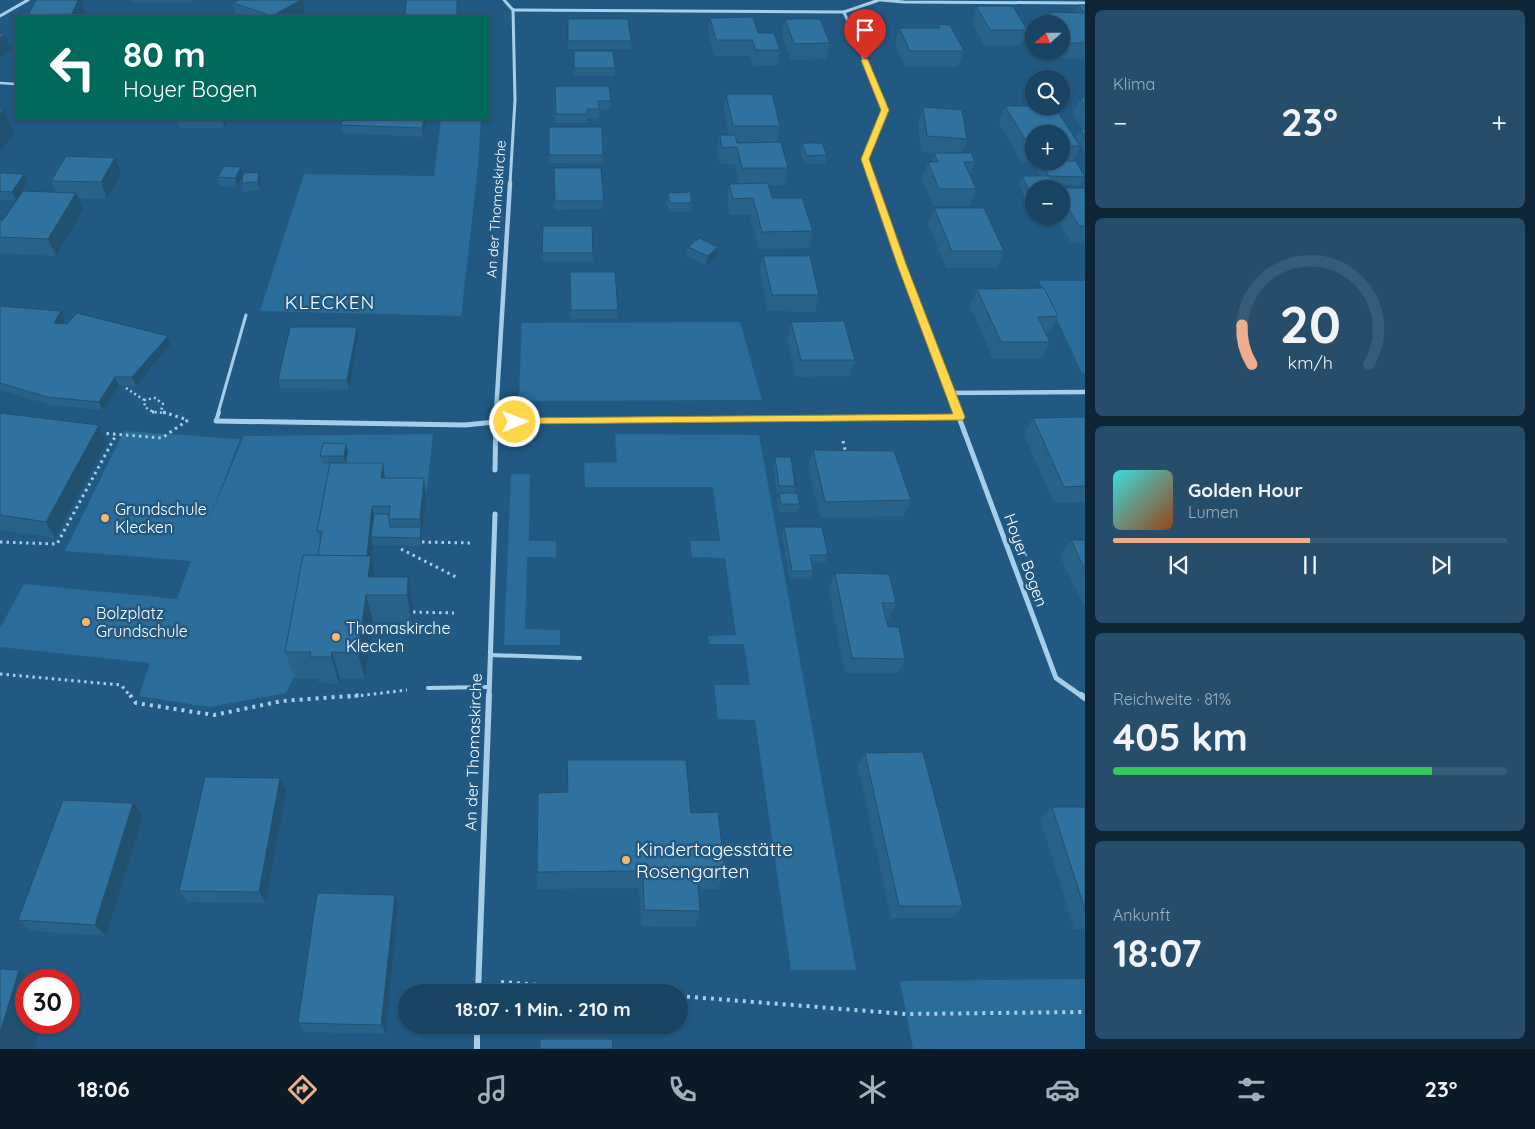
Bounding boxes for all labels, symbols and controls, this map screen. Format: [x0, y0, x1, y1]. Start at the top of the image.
pin [844, 9, 886, 60]
north arrow [1025, 15, 1070, 60]
map controls [1025, 15, 1070, 225]
icon: arrive [851, 16, 879, 44]
text: 80 m [123, 32, 206, 76]
icon: left [40, 35, 105, 100]
button: search [1025, 70, 1070, 115]
text: Klima [1113, 74, 1155, 94]
text: Hoyer Bogen [123, 75, 257, 103]
text: 23° [1281, 98, 1338, 146]
text: − [1113, 105, 1128, 140]
text: + [1491, 105, 1507, 140]
button: + [1025, 125, 1070, 170]
street label: An der Thomaskirche [482, 139, 510, 278]
button: − [1025, 180, 1070, 225]
district label: KLECKEN [285, 290, 375, 314]
text: 20 [1279, 291, 1341, 356]
text: km/h [1287, 351, 1333, 373]
position arrow [488, 395, 540, 447]
text: Golden Hour [1188, 478, 1303, 502]
place label: Grundschule Klecken [115, 499, 207, 537]
text: Lumen [1188, 502, 1239, 522]
street label: Hoyer Bogen [1000, 511, 1052, 609]
marker: Grundschule Klecken [99, 512, 111, 524]
icon: previous [1165, 551, 1193, 579]
icon: pause [1296, 551, 1324, 579]
icon: next [1427, 551, 1455, 579]
place label: Bolzplatz Grundschule [96, 603, 188, 641]
marker: Bolzplatz Grundschule [80, 616, 92, 628]
place label: Thomaskirche Klecken [346, 618, 450, 656]
marker: Thomaskirche Klecken [330, 631, 342, 643]
street label: An der Thomaskirche [460, 673, 486, 831]
text: Reichweite · 81% [1113, 689, 1231, 709]
text: 405 km [1113, 713, 1248, 761]
place label: Kindertagesstätte Rosengarten [636, 837, 793, 883]
marker: Kindertagesstätte Rosengarten [620, 854, 632, 866]
text: Ankunft [1113, 905, 1171, 925]
text: 18:07 [1113, 929, 1202, 977]
speed limit sign: 30 [15, 969, 80, 1034]
text: 18:07 · 1 Min. · 210 m [455, 997, 631, 1021]
icon: directions [285, 1072, 320, 1107]
icon: music [475, 1072, 510, 1107]
icon: phone [665, 1072, 700, 1107]
icon: climate [855, 1072, 890, 1107]
icon: car [1045, 1072, 1080, 1107]
icon: filters [1234, 1072, 1269, 1107]
text: 18:06 [77, 1075, 130, 1103]
text: 23° [1424, 1075, 1457, 1103]

